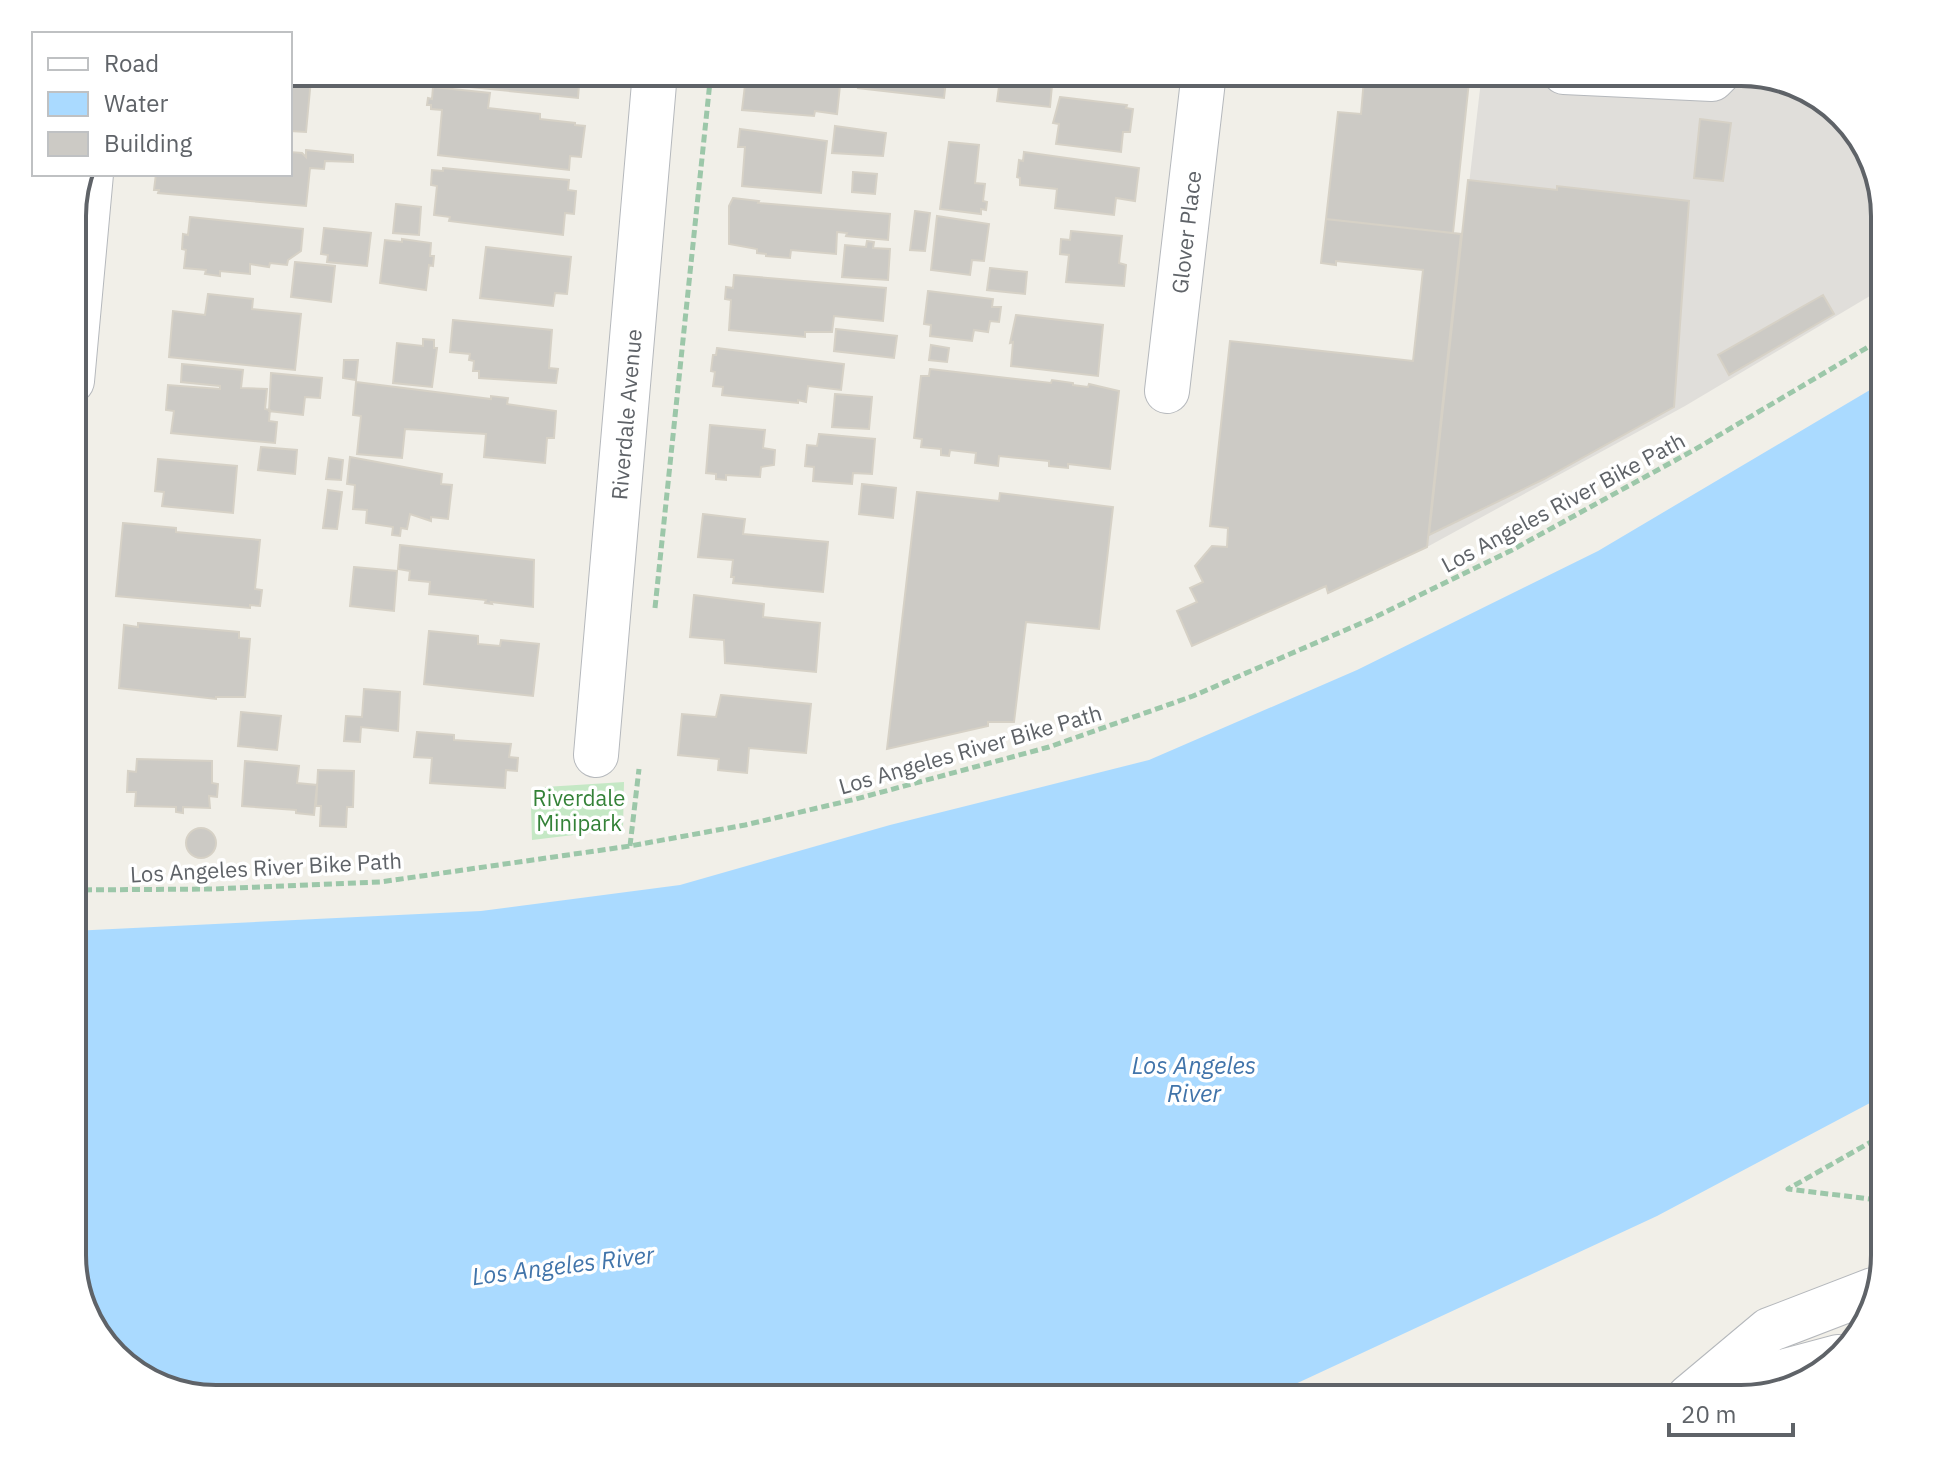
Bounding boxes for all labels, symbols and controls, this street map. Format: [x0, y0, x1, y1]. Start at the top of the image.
legend [32, 32, 292, 176]
text: Road [104, 47, 159, 79]
text: Water [104, 87, 168, 119]
text: Building [104, 127, 192, 159]
street label: Glover Place [1164, 169, 1207, 295]
street label: Riverdale Avenue [604, 328, 647, 501]
street label: Los Angeles River Bike Path [1436, 425, 1690, 579]
street label: Los Angeles River Bike Path [835, 698, 1105, 800]
park label: Riverdale Minipark [533, 783, 625, 837]
street label: Los Angeles River Bike Path [129, 845, 403, 889]
water label: Los Angeles River [1132, 1049, 1256, 1109]
water label: Los Angeles River [470, 1238, 657, 1292]
scale bar [1669, 1387, 1793, 1437]
text: 20 m [1681, 1398, 1736, 1430]

